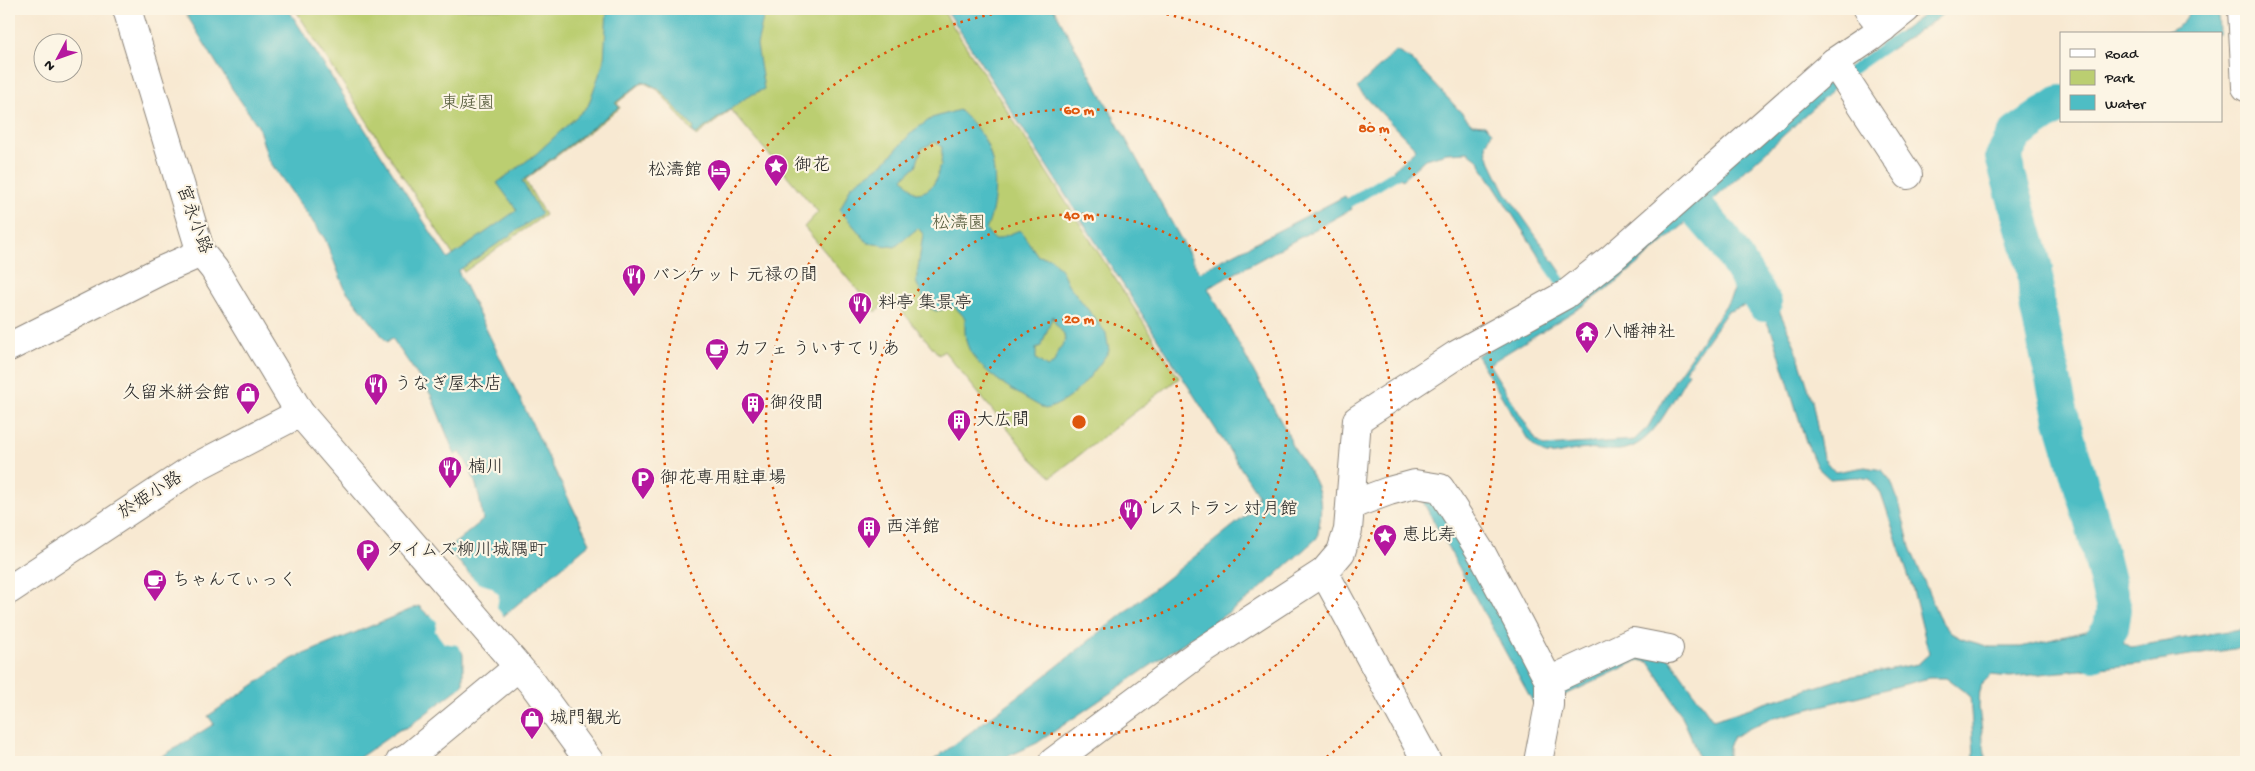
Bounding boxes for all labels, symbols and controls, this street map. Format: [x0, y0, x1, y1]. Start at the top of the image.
north arrow [32, 32, 82, 82]
legend [2060, 32, 2222, 122]
text: Road [2105, 46, 2139, 64]
text: N [41, 56, 59, 74]
text: Park [2104, 70, 2135, 88]
park label: 東庭園 [441, 93, 495, 115]
text: Water [2105, 96, 2147, 114]
text: 60 m [1064, 102, 1095, 120]
text: 80 m [1359, 120, 1390, 138]
place icon: 御花 [763, 153, 789, 187]
place label: 御花 [794, 155, 830, 177]
hotel icon: 松濤館 [706, 158, 732, 192]
place label: 松濤館 [648, 160, 702, 182]
street label: 宮永小路 [171, 182, 216, 257]
text: 40 m [1063, 207, 1094, 225]
park label: 松濤園 [932, 213, 986, 235]
restaurant icon: バンケット 元禄の間 [621, 263, 647, 297]
place label: バンケット 元禄の間 [652, 265, 818, 287]
restaurant icon: 料亭 集景亭 [847, 291, 873, 325]
place label: 料亭 集景亭 [878, 293, 972, 315]
text: 20 m [1064, 311, 1094, 329]
temple icon: 八幡神社 [1574, 320, 1600, 354]
place label: 八幡神社 [1604, 322, 1676, 344]
cafe icon: カフェ ういすてりあ [704, 337, 730, 371]
place label: カフェ ういすてりあ [734, 339, 900, 361]
restaurant icon: うなぎ屋本店 [363, 372, 389, 406]
place label: うなぎ屋本店 [394, 374, 502, 396]
shop icon: 久留米絣会館 [235, 381, 261, 415]
place label: 久留米絣会館 [122, 383, 230, 405]
building icon: 御役間 [740, 391, 766, 425]
place label: 御役間 [770, 393, 824, 415]
building icon: 大広間 [946, 408, 972, 442]
place label: 大広間 [976, 410, 1030, 432]
centre of rings [1070, 413, 1088, 431]
restaurant icon: 楠川 [437, 455, 463, 489]
place label: 楠川 [468, 457, 504, 479]
parking icon: 御花専用駐車場 [630, 466, 656, 500]
street label: 於姫小路 [115, 467, 187, 524]
place label: 御花専用駐車場 [660, 468, 786, 490]
restaurant icon: レストラン 対月館 [1118, 497, 1144, 531]
place label: レストラン 対月館 [1148, 499, 1298, 521]
building icon: 西洋館 [856, 515, 882, 549]
place label: 西洋館 [886, 517, 940, 539]
place icon: 恵比寿 [1372, 523, 1398, 557]
place label: 恵比寿 [1402, 525, 1456, 547]
parking icon: タイムズ柳川城隅町 [355, 538, 381, 572]
place label: タイムズ柳川城隅町 [386, 540, 547, 562]
cafe icon: ちゃんてぃっく [142, 568, 168, 602]
place label: ちゃんてぃっく [172, 571, 297, 592]
shop icon: 城門観光 [519, 706, 545, 740]
place label: 城門観光 [550, 708, 622, 730]

